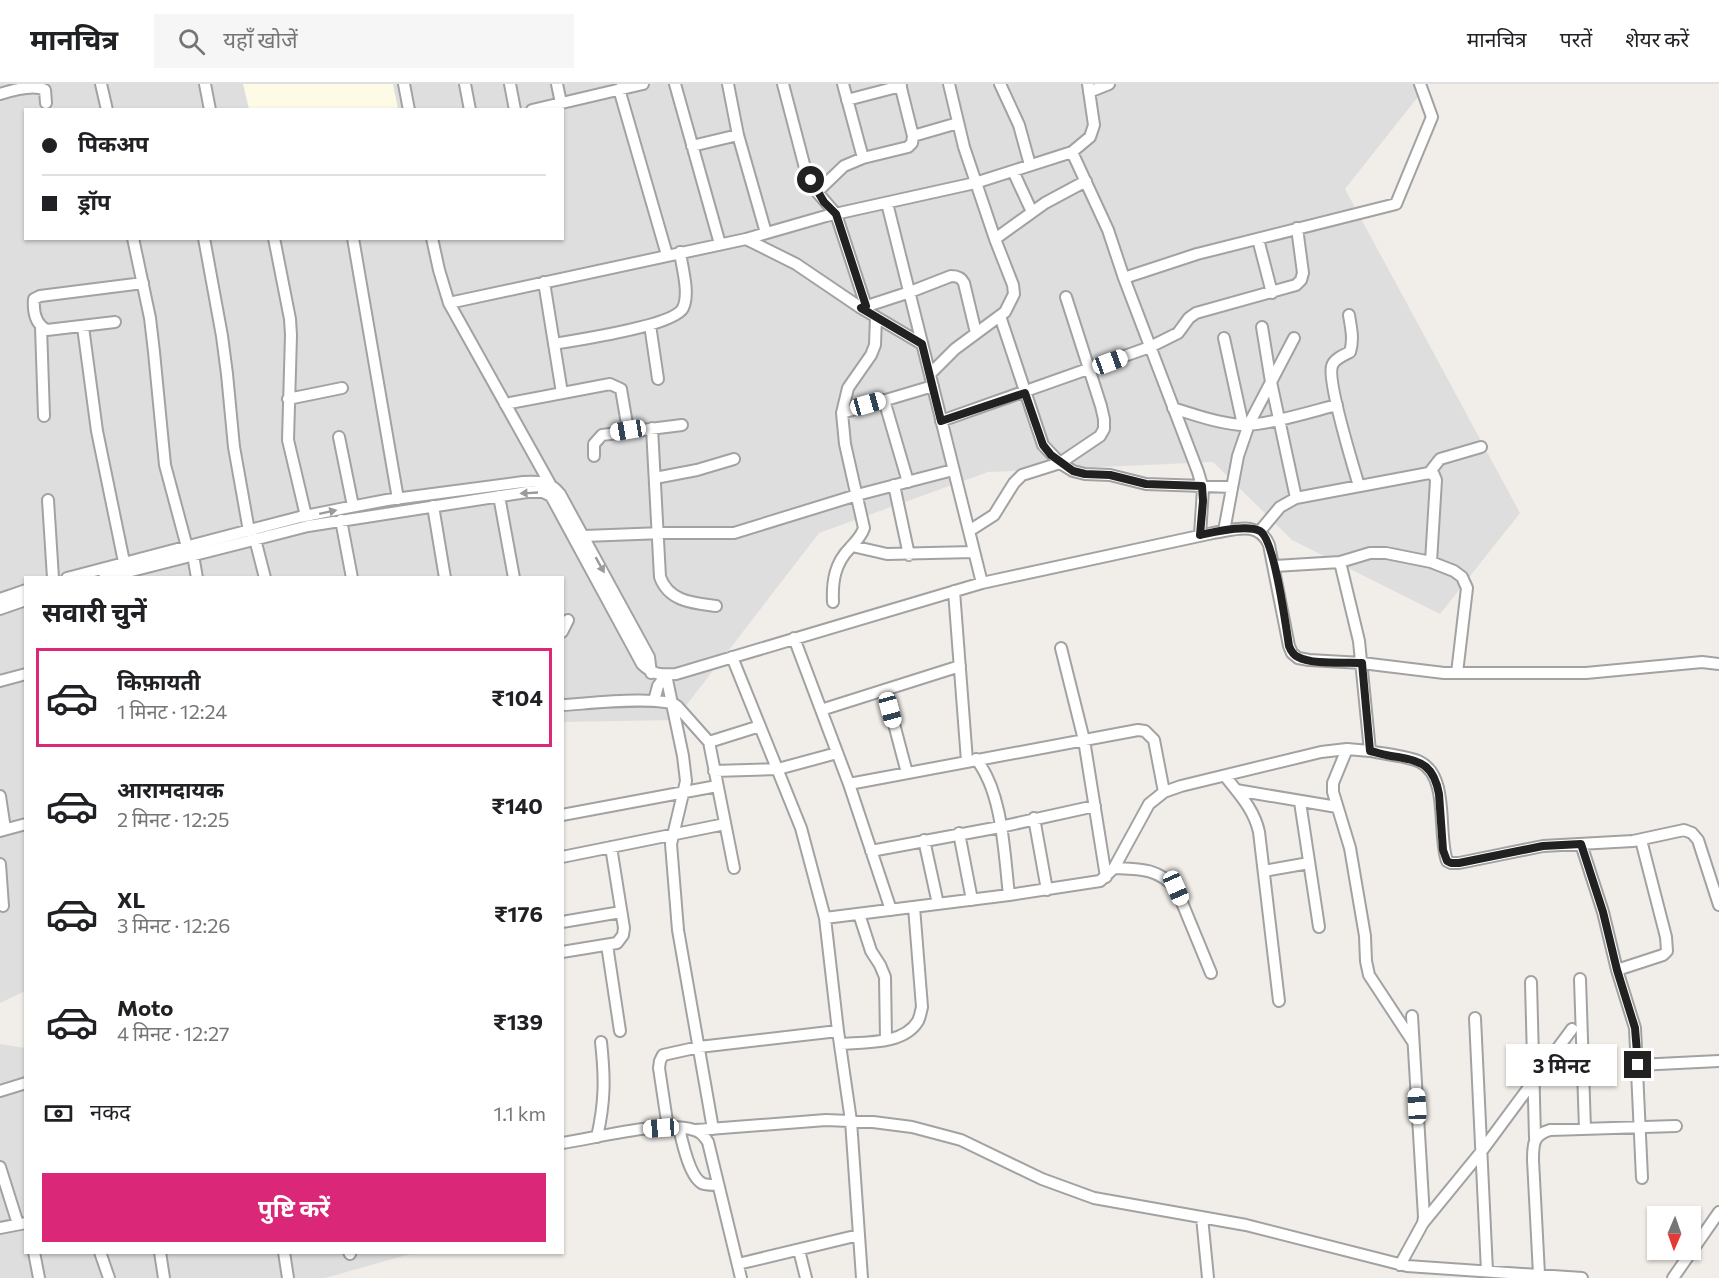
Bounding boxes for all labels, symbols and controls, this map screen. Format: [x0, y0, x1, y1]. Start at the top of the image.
search box [154, 14, 574, 68]
text: मानचित्र [30, 22, 118, 56]
icon: search [175, 25, 208, 58]
text: यहाँ खोजें [223, 26, 298, 53]
text: मानचित्र [1467, 26, 1527, 51]
text: परतें [1560, 26, 1592, 51]
text: शेयर करें [1625, 26, 1689, 51]
text: पिकअप [78, 130, 149, 157]
route start [797, 166, 824, 193]
text: ड्रॉप [78, 188, 111, 215]
car [1090, 347, 1130, 377]
car [848, 390, 888, 418]
car [609, 418, 647, 442]
one-way arrow [520, 488, 539, 497]
one-way arrow [318, 506, 337, 516]
one-way arrow [595, 557, 605, 574]
text: सवारी चुनें [42, 595, 147, 628]
text: किफ़ायती [117, 668, 201, 695]
icon: car [45, 671, 99, 725]
text: ₹104 [491, 684, 543, 711]
car [877, 690, 903, 730]
text: 1 मिनट · 12:24 [117, 699, 227, 723]
text: आरामदायक [117, 776, 224, 803]
icon: car [45, 779, 99, 833]
text: ₹140 [491, 792, 543, 819]
text: 2 मिनट · 12:25 [117, 807, 230, 831]
car [1160, 868, 1192, 908]
text: XL [117, 886, 145, 913]
icon: car [45, 887, 99, 941]
text: ₹176 [494, 900, 543, 927]
text: 3 मिनट · 12:26 [117, 913, 230, 937]
text: Moto [117, 994, 173, 1021]
icon: car [45, 995, 99, 1049]
text: ₹139 [493, 1008, 543, 1035]
text: 4 मिनट · 12:27 [117, 1021, 230, 1045]
callout: 3 मिनट [1506, 1044, 1617, 1086]
route end [1624, 1051, 1651, 1078]
text: 3 मिनट [1533, 1053, 1590, 1077]
car [1407, 1088, 1427, 1124]
icon: cash [42, 1097, 75, 1130]
text: नकद [90, 1098, 131, 1125]
text: 1.1 km [494, 1101, 546, 1125]
car [642, 1118, 680, 1138]
button: पुष्टि करें [42, 1173, 546, 1242]
north arrow [1647, 1206, 1701, 1260]
map controls [1647, 1206, 1701, 1260]

